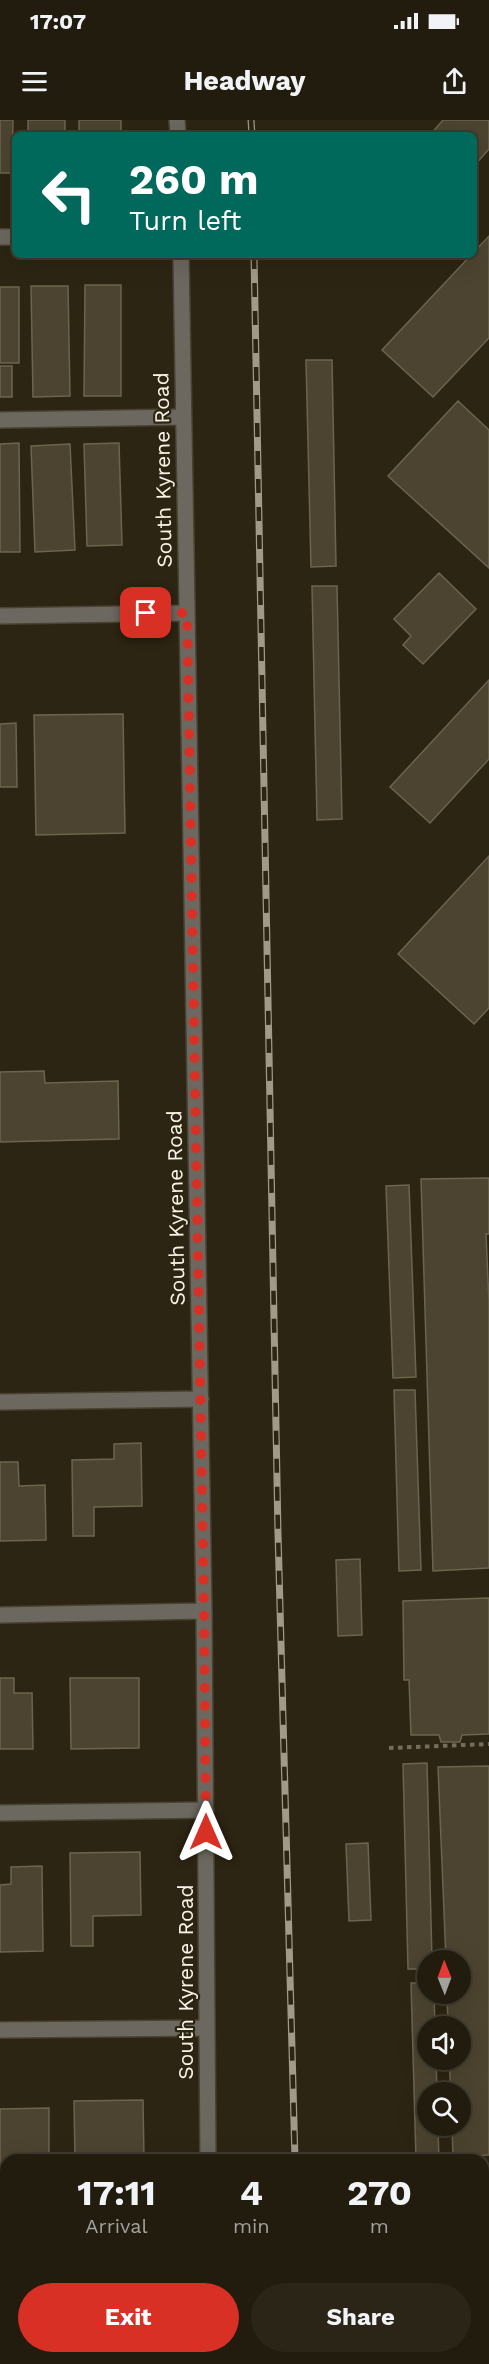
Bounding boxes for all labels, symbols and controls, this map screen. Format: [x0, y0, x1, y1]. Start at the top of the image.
text: 17:07 [30, 9, 86, 34]
icon: menu [18, 65, 51, 98]
text: Headway [183, 65, 306, 97]
icon: share [438, 65, 471, 98]
text: 260 m [129, 155, 259, 204]
icon: left [30, 156, 108, 234]
text: Turn left [129, 205, 241, 237]
street label: South Kyrene Road [148, 372, 177, 568]
pin [120, 587, 171, 638]
icon: arrive [129, 596, 162, 629]
street label: South Kyrene Road [161, 1110, 190, 1306]
position arrow [174, 1800, 238, 1864]
street label: South Kyrene Road [173, 1884, 198, 2080]
north arrow [417, 1950, 471, 2004]
map controls [417, 1950, 471, 2136]
button: sound [417, 2016, 471, 2070]
button: search [417, 2082, 471, 2136]
text: 17:11 [77, 2172, 156, 2214]
text: 4 [240, 2172, 263, 2214]
text: 270 [347, 2172, 412, 2214]
text: Arrival [85, 2214, 148, 2238]
text: min [233, 2214, 270, 2238]
text: m [370, 2214, 389, 2238]
button: Exit [18, 2283, 239, 2352]
button: Share [251, 2283, 471, 2352]

